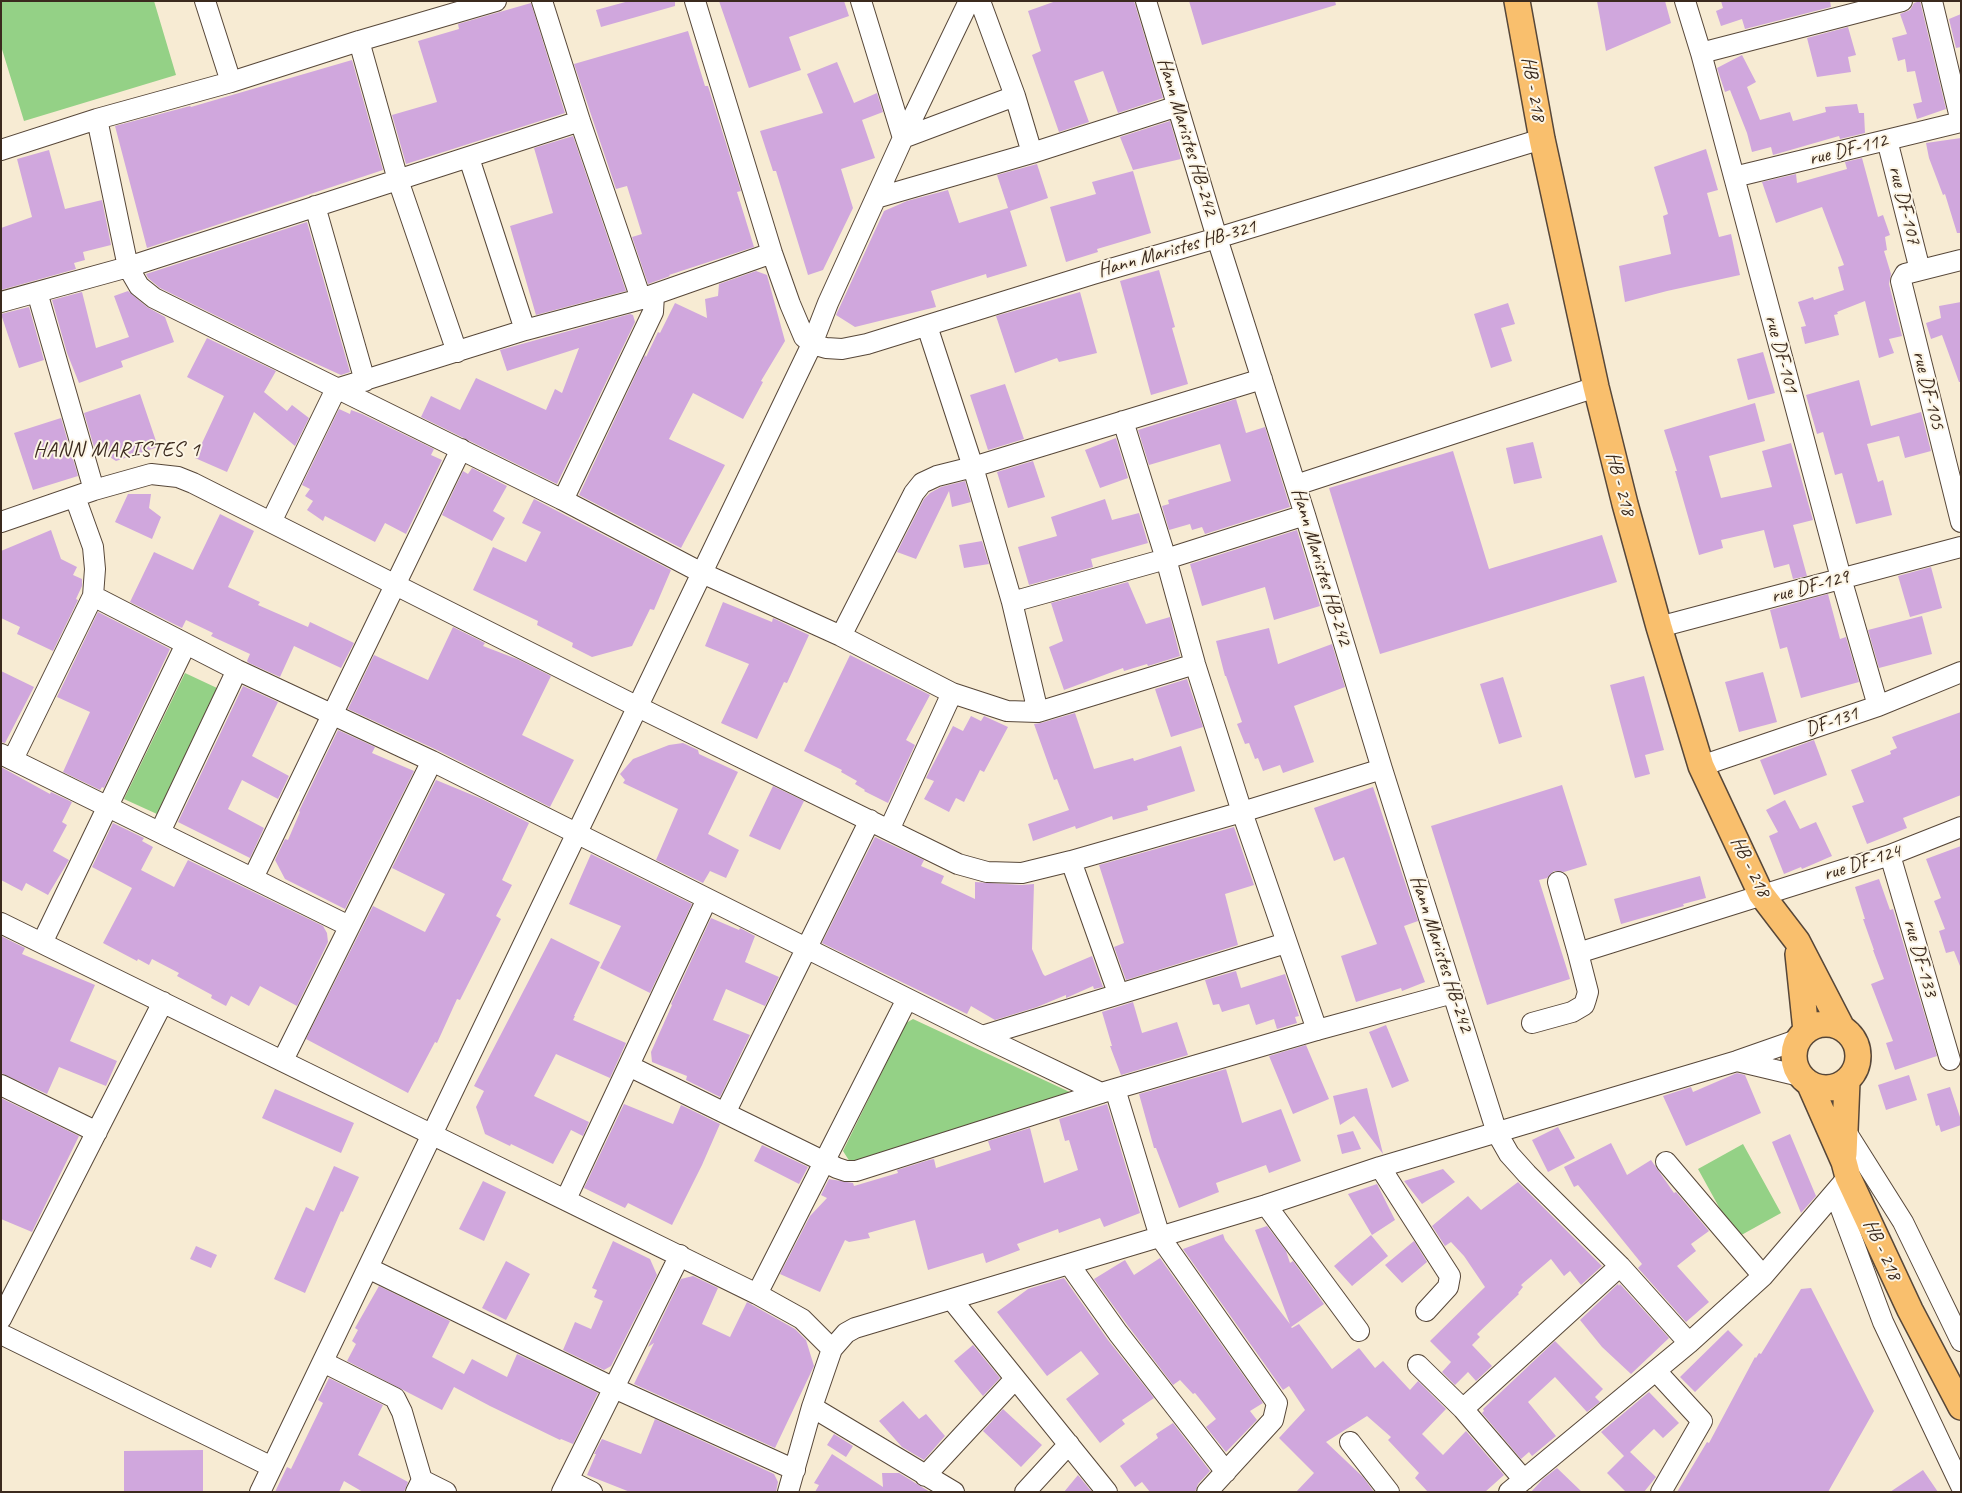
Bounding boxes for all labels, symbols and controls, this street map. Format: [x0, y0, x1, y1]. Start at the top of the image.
street label: Hann Maristes HB-242 [1152, 55, 1222, 219]
street label: HB - 218 [1516, 55, 1550, 123]
street label: rue DF-112 [1806, 129, 1890, 171]
street label: rue DF-107 [1883, 163, 1925, 247]
street label: Hann Maristes HB-321 [1095, 215, 1259, 283]
street label: rue DF-101 [1759, 312, 1803, 396]
street label: rue DF-105 [1907, 348, 1949, 432]
district label: HANN MARISTES 1 [33, 437, 201, 463]
street label: HB - 218 [1600, 450, 1640, 518]
street label: Hann Maristes HB-242 [1286, 485, 1356, 649]
street label: rue DF-129 [1768, 565, 1852, 609]
street label: DF-131 [1802, 702, 1862, 742]
street label: HB - 218 [1725, 833, 1775, 901]
street label: rue DF-124 [1820, 839, 1904, 887]
street label: Hann Maristes HB-242 [1404, 873, 1478, 1035]
street label: rue DF-133 [1897, 916, 1943, 1000]
street label: HB - 218 [1857, 1216, 1907, 1284]

